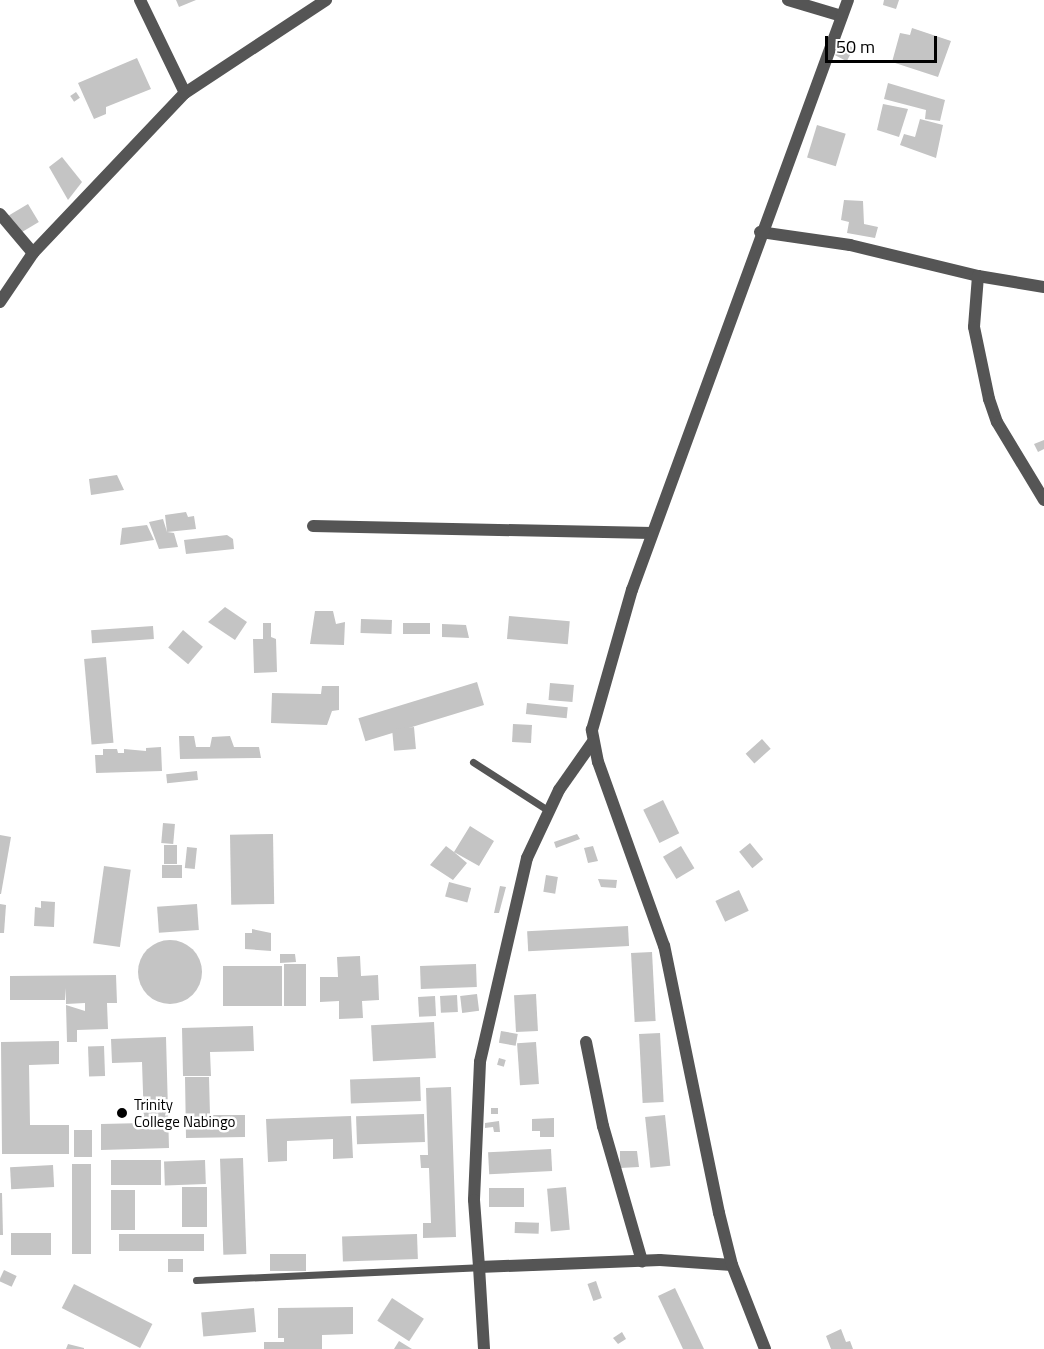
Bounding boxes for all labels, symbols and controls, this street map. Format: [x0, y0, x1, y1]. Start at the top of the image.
scale bar [828, 24, 940, 62]
text: 50 m [836, 33, 875, 60]
place label: Trinity College Nabingo [134, 1095, 236, 1130]
marker: Trinity College Nabingo [115, 1106, 129, 1120]

